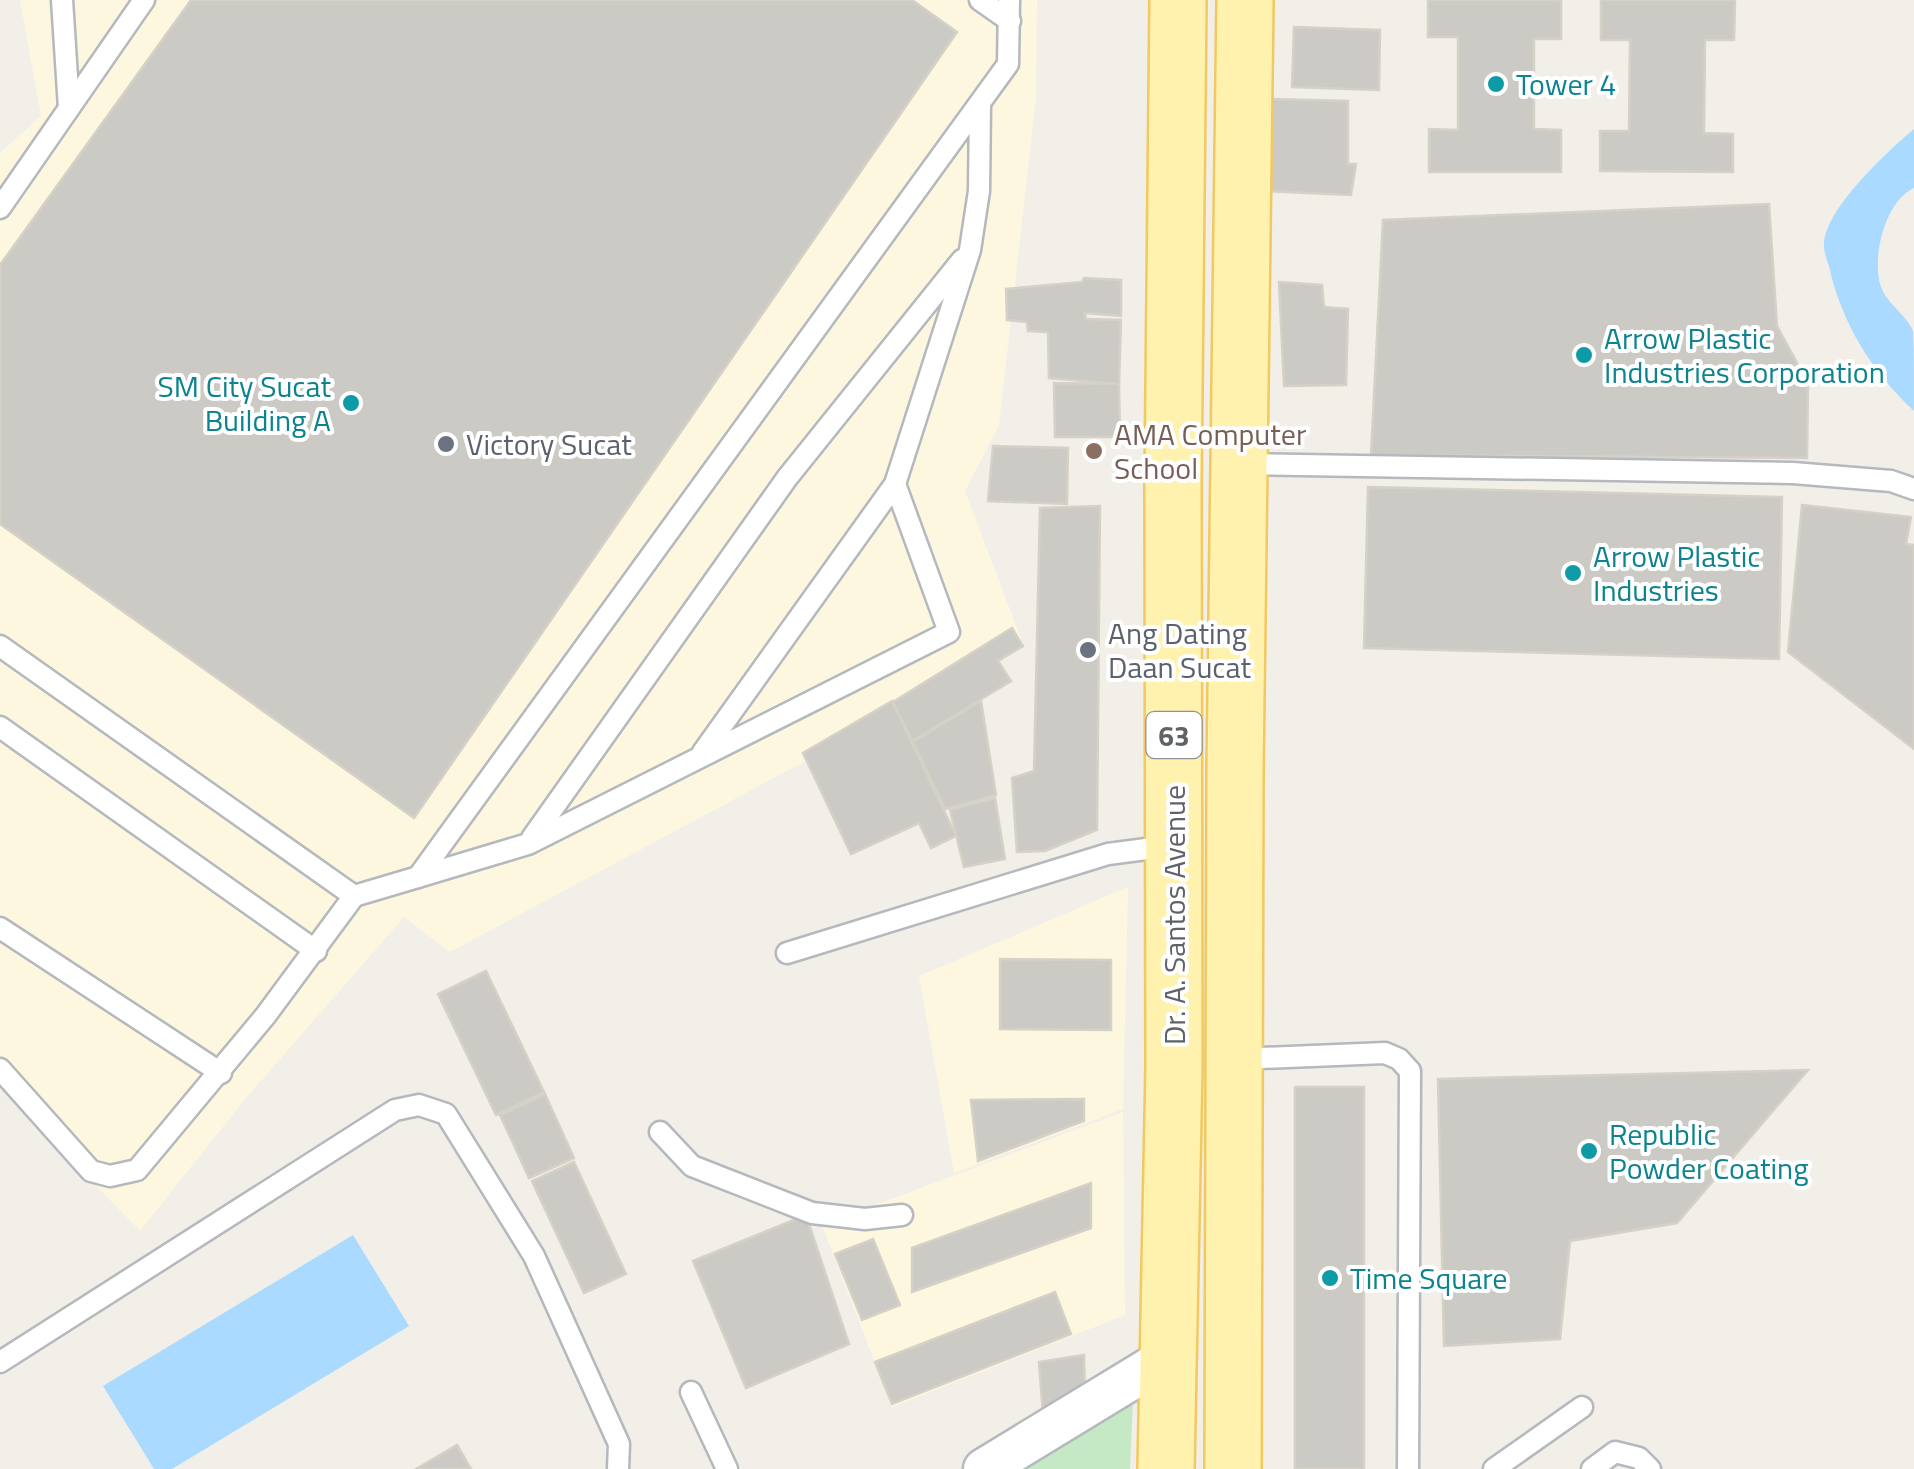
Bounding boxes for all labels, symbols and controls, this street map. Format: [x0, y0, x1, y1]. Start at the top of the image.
place label: Tower 4 [1516, 61, 1616, 107]
marker: Tower 4 [1485, 73, 1507, 95]
place label: Arrow Plastic Industries Corporation [1604, 315, 1885, 395]
marker: Arrow Plastic Industries Corporation [1573, 344, 1595, 366]
place label: SM City Sucat Building A [158, 363, 331, 443]
marker: SM City Sucat Building A [340, 392, 362, 414]
place label: AMA Computer School [1114, 411, 1306, 491]
place label: Victory Sucat [466, 421, 632, 467]
marker: Victory Sucat [435, 433, 457, 455]
marker: AMA Computer School [1083, 440, 1105, 462]
place label: Arrow Plastic Industries [1593, 533, 1760, 613]
marker: Arrow Plastic Industries [1562, 562, 1584, 584]
place label: Ang Dating Daan Sucat [1108, 610, 1251, 690]
marker: Ang Dating Daan Sucat [1077, 639, 1099, 661]
road number: 63 [1146, 712, 1202, 758]
street label: Dr. A. Santos Avenue [1151, 785, 1197, 1045]
place label: Republic Powder Coating [1609, 1111, 1809, 1191]
marker: Republic Powder Coating [1578, 1140, 1600, 1162]
place label: Time Square [1350, 1255, 1507, 1301]
marker: Time Square [1319, 1267, 1341, 1289]

